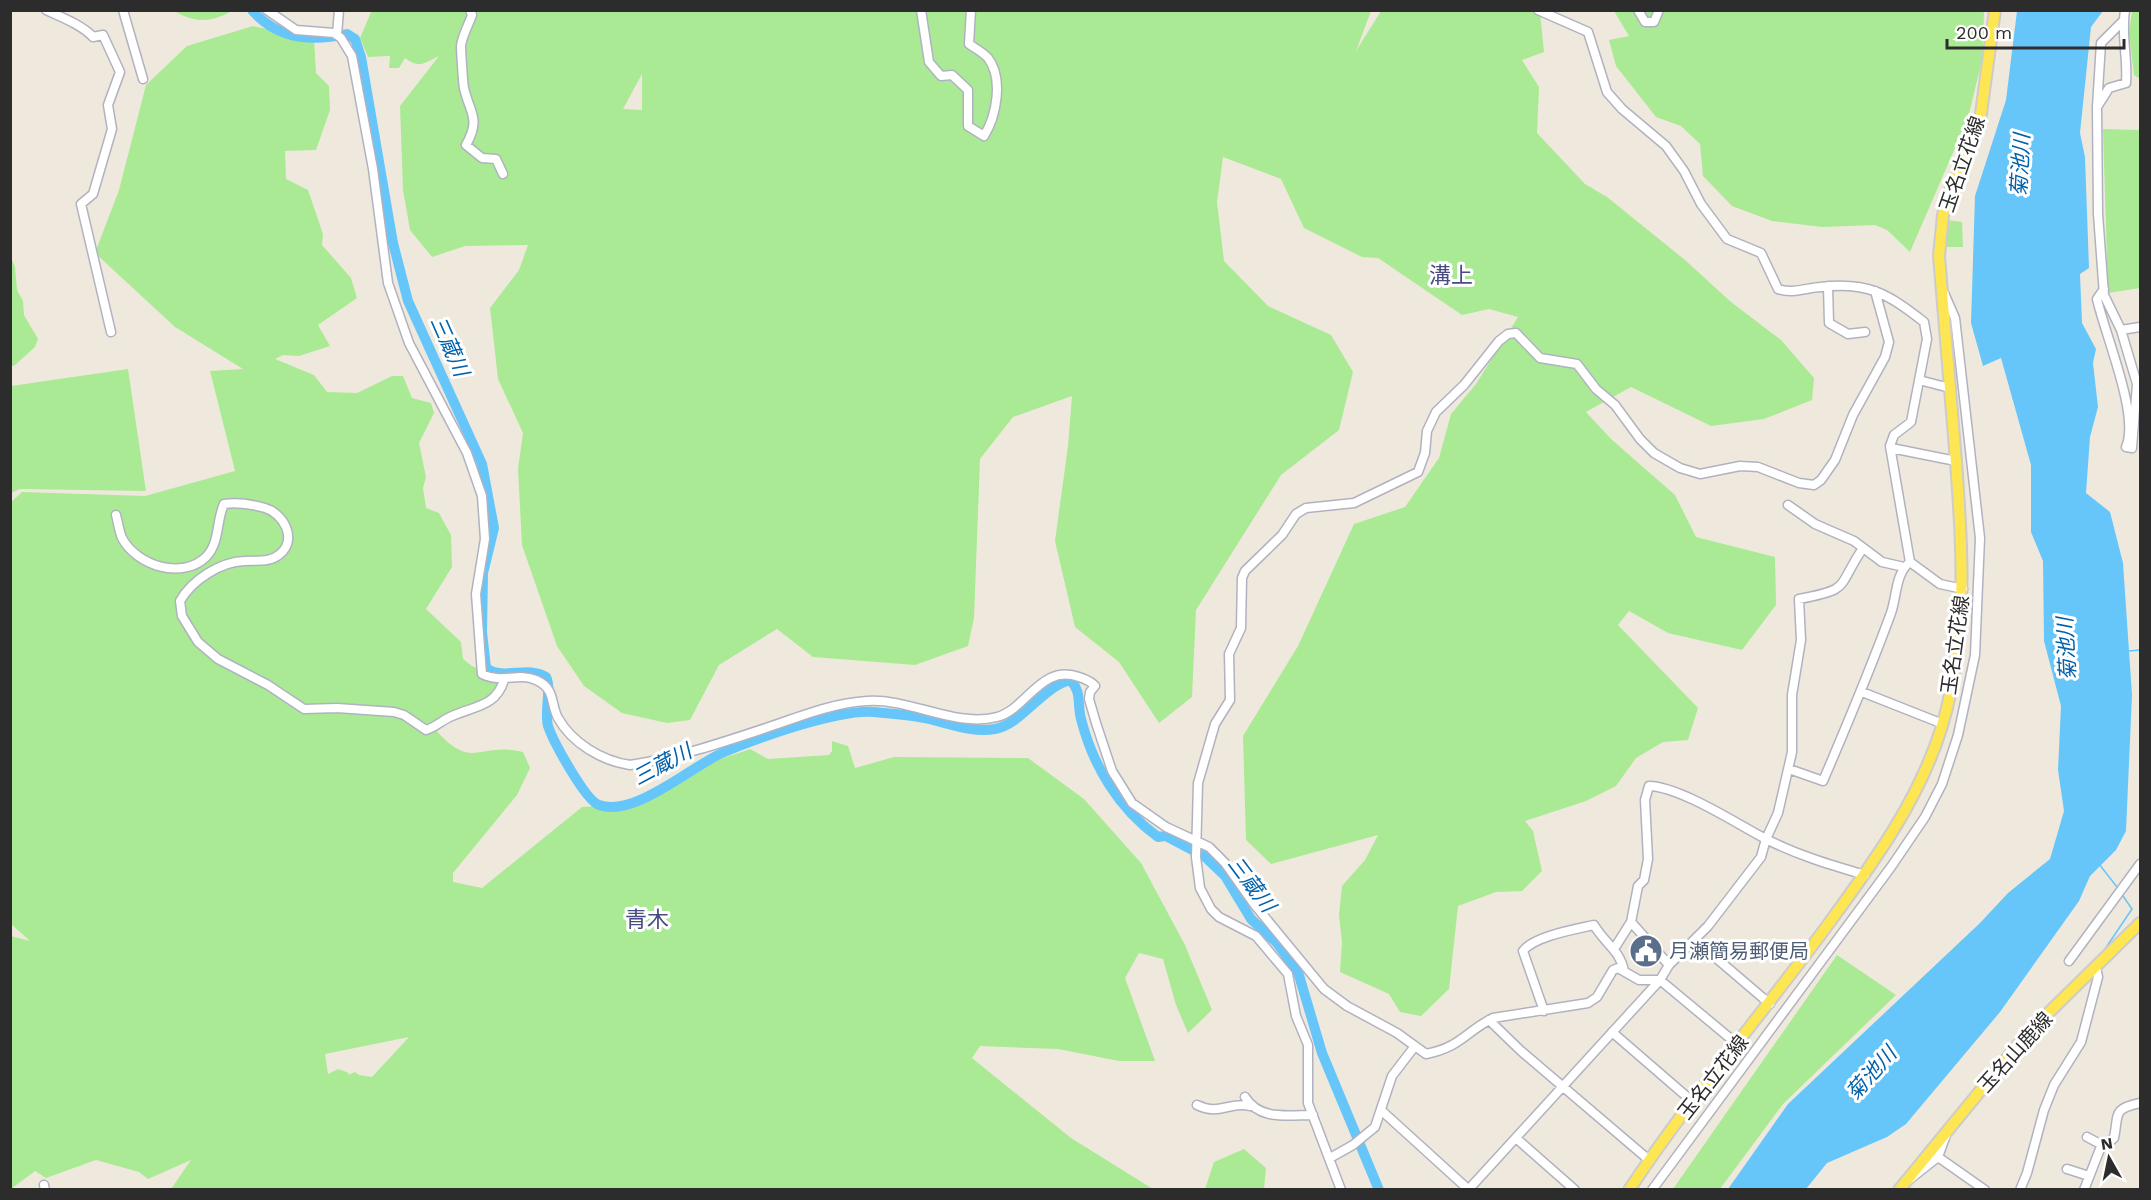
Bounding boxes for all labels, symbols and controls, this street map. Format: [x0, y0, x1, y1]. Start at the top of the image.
scale bar [1947, 12, 2124, 50]
text: 200 m [1956, 22, 2012, 43]
street label: 玉名立花線 [1934, 113, 1990, 215]
water label: 菊池川 [2006, 131, 2034, 197]
district label: 溝上 [1429, 263, 1473, 288]
water label: 三蔵川 [426, 312, 475, 382]
street label: 玉名立花線 [1936, 594, 1974, 696]
water label: 菊池川 [2052, 615, 2080, 681]
water label: 三蔵川 [628, 737, 697, 790]
water label: 三蔵川 [1223, 851, 1282, 918]
district label: 青木 [625, 907, 669, 932]
public building icon: 月瀬簡易郵便局 [1628, 933, 1664, 969]
place label: 月瀬簡易郵便局 [1669, 939, 1809, 963]
street label: 玉名山鹿線 [1973, 1007, 2057, 1097]
street label: 玉名立花線 [1673, 1030, 1753, 1124]
water label: 菊池川 [1841, 1040, 1903, 1105]
north arrow [2079, 1128, 2139, 1188]
text: N [2099, 1133, 2114, 1154]

